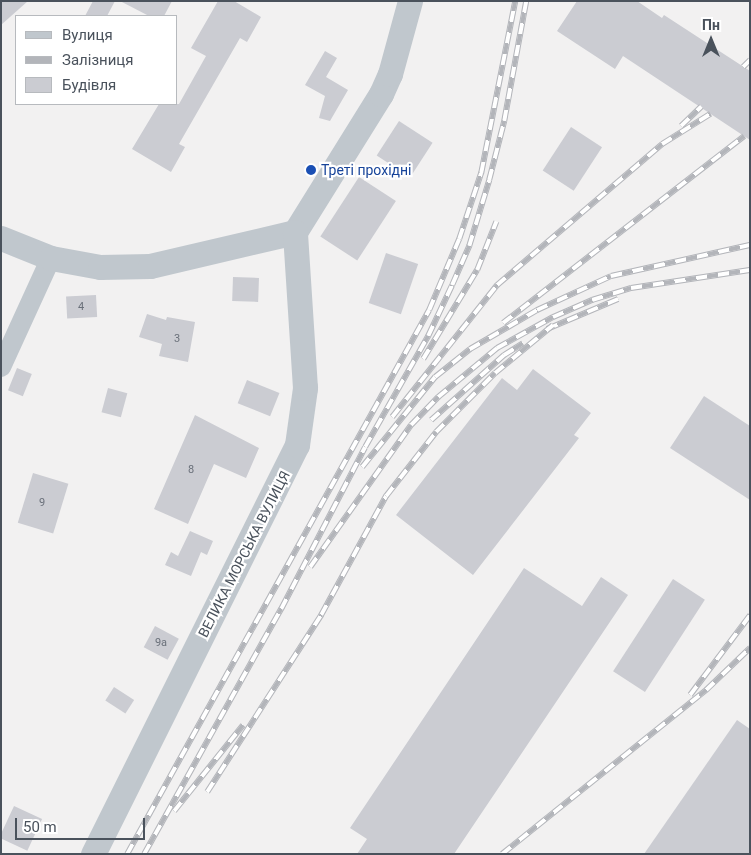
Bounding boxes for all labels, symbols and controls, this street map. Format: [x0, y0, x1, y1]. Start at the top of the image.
legend [15, 15, 178, 105]
north arrow [686, 15, 736, 65]
text: Пн [702, 17, 720, 33]
text: Вулиця [62, 26, 113, 44]
text: Залізниця [62, 51, 134, 69]
text: Будівля [62, 76, 116, 94]
place label: Треті прохідні [321, 162, 411, 178]
marker: Треті прохідні [305, 164, 317, 176]
house number: 4 [78, 300, 84, 314]
house number: 3 [174, 332, 180, 346]
house number: 8 [188, 463, 194, 477]
street label: ВЕЛИКА МОРСЬКА ВУЛИЦЯ [195, 468, 293, 640]
house number: 9 [39, 496, 45, 510]
house number: 9а [155, 636, 167, 650]
scale bar [18, 808, 148, 840]
text: 50 m [23, 818, 57, 836]

